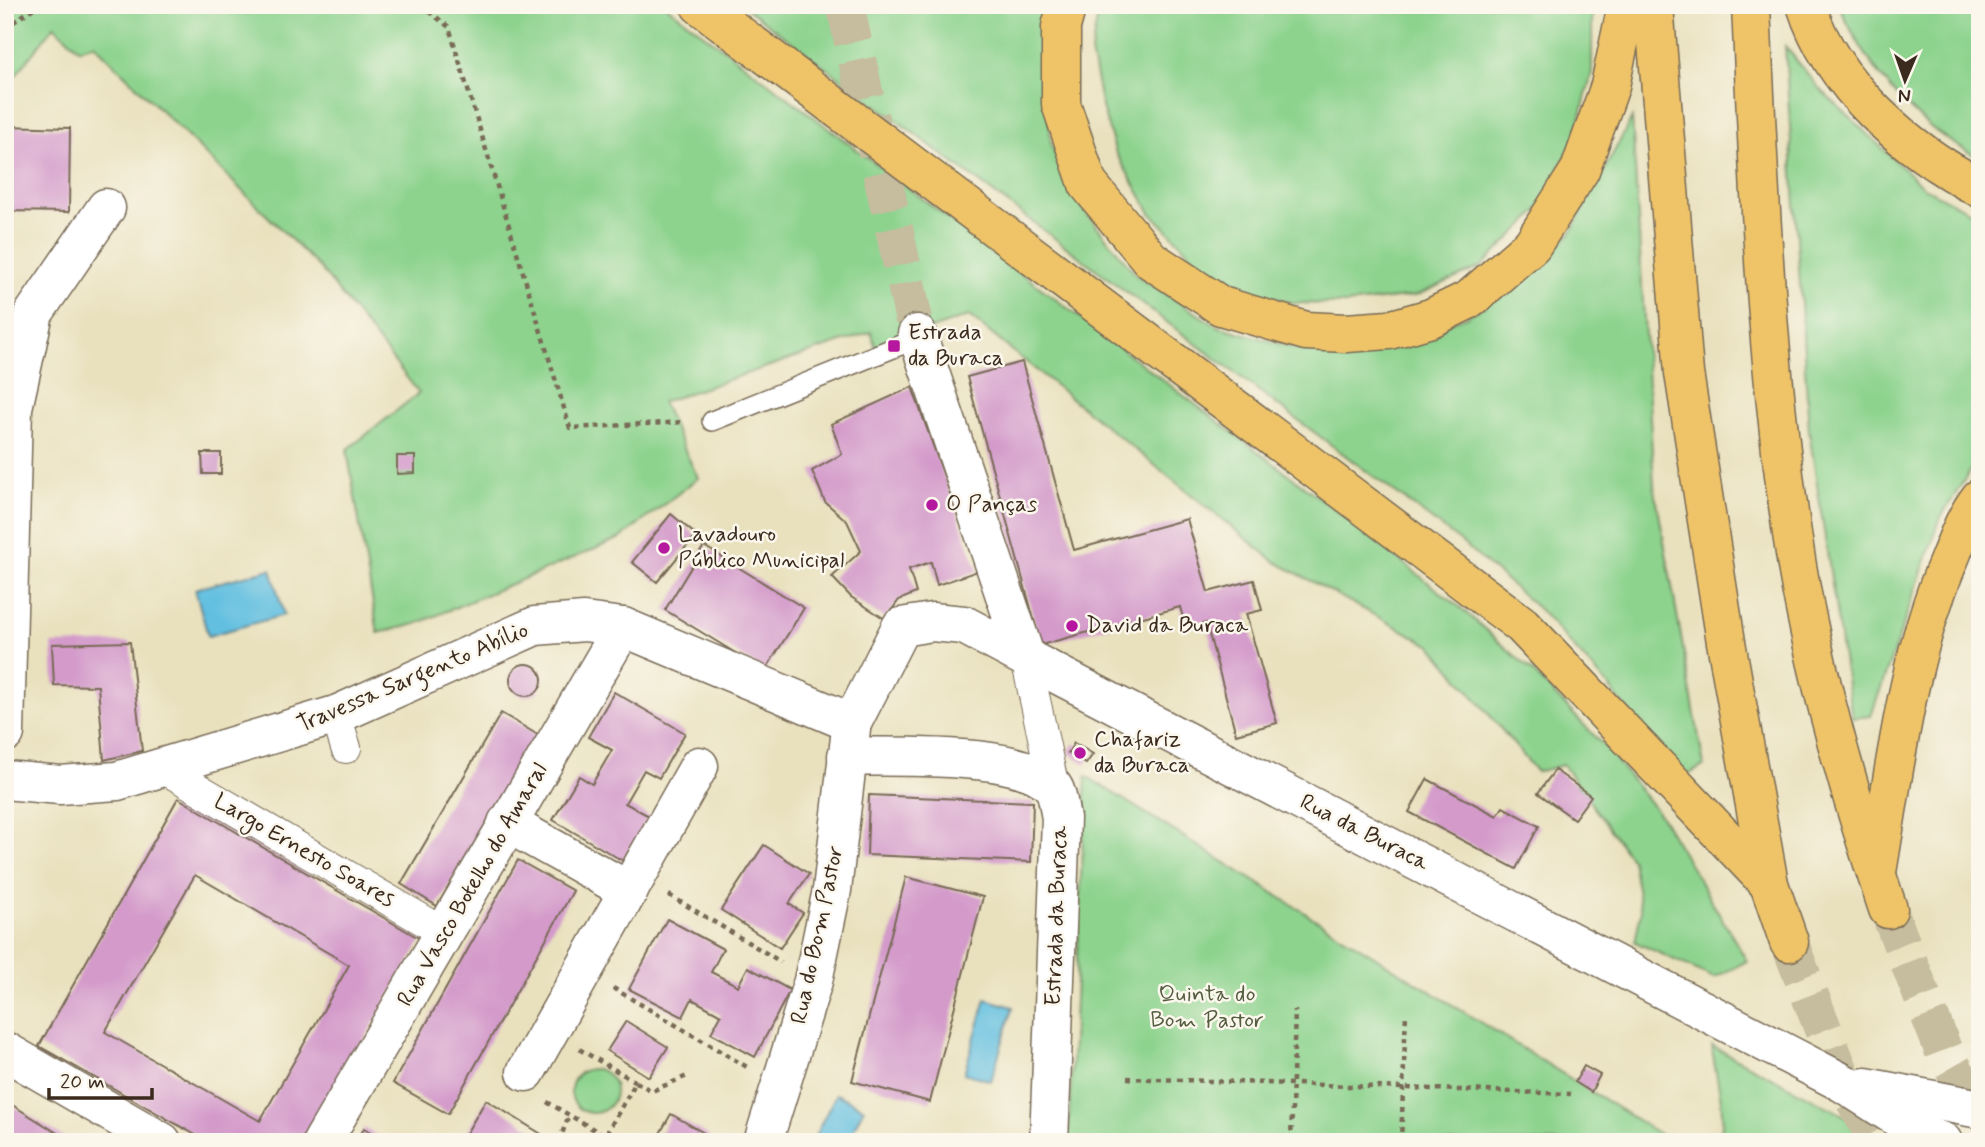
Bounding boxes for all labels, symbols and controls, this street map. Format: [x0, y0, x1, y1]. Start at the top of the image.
north arrow [1870, 46, 1940, 116]
text: N [1898, 83, 1911, 108]
place label: Estrada da Buraca [908, 318, 1004, 374]
marker: Estrada da Buraca [886, 338, 902, 354]
place label: O Panças [946, 490, 1037, 520]
marker: O Panças [924, 497, 940, 513]
place label: Lavadouro Público Municipal [678, 520, 844, 576]
marker: Lavadouro Público Municipal [656, 540, 672, 556]
place label: David da Buraca [1086, 611, 1248, 641]
street label: Travessa Sargento Abílio [293, 616, 534, 742]
marker: David da Buraca [1064, 618, 1080, 634]
place label: Chafariz da Buraca [1094, 725, 1190, 781]
marker: Chafariz da Buraca [1072, 745, 1088, 761]
street label: Rua Vasco Botelho do Amaral [391, 758, 555, 1012]
street label: Largo Ernesto Soares [207, 787, 400, 917]
street label: Rua da Buraca [1294, 788, 1434, 878]
street label: Estrada da Buraca [1039, 825, 1075, 1007]
street label: Rua do Bom Pastor [784, 843, 852, 1027]
park label: Quinta do Bom Pastor [1150, 980, 1264, 1036]
scale bar [49, 1056, 152, 1100]
text: 20 m [60, 1068, 105, 1096]

